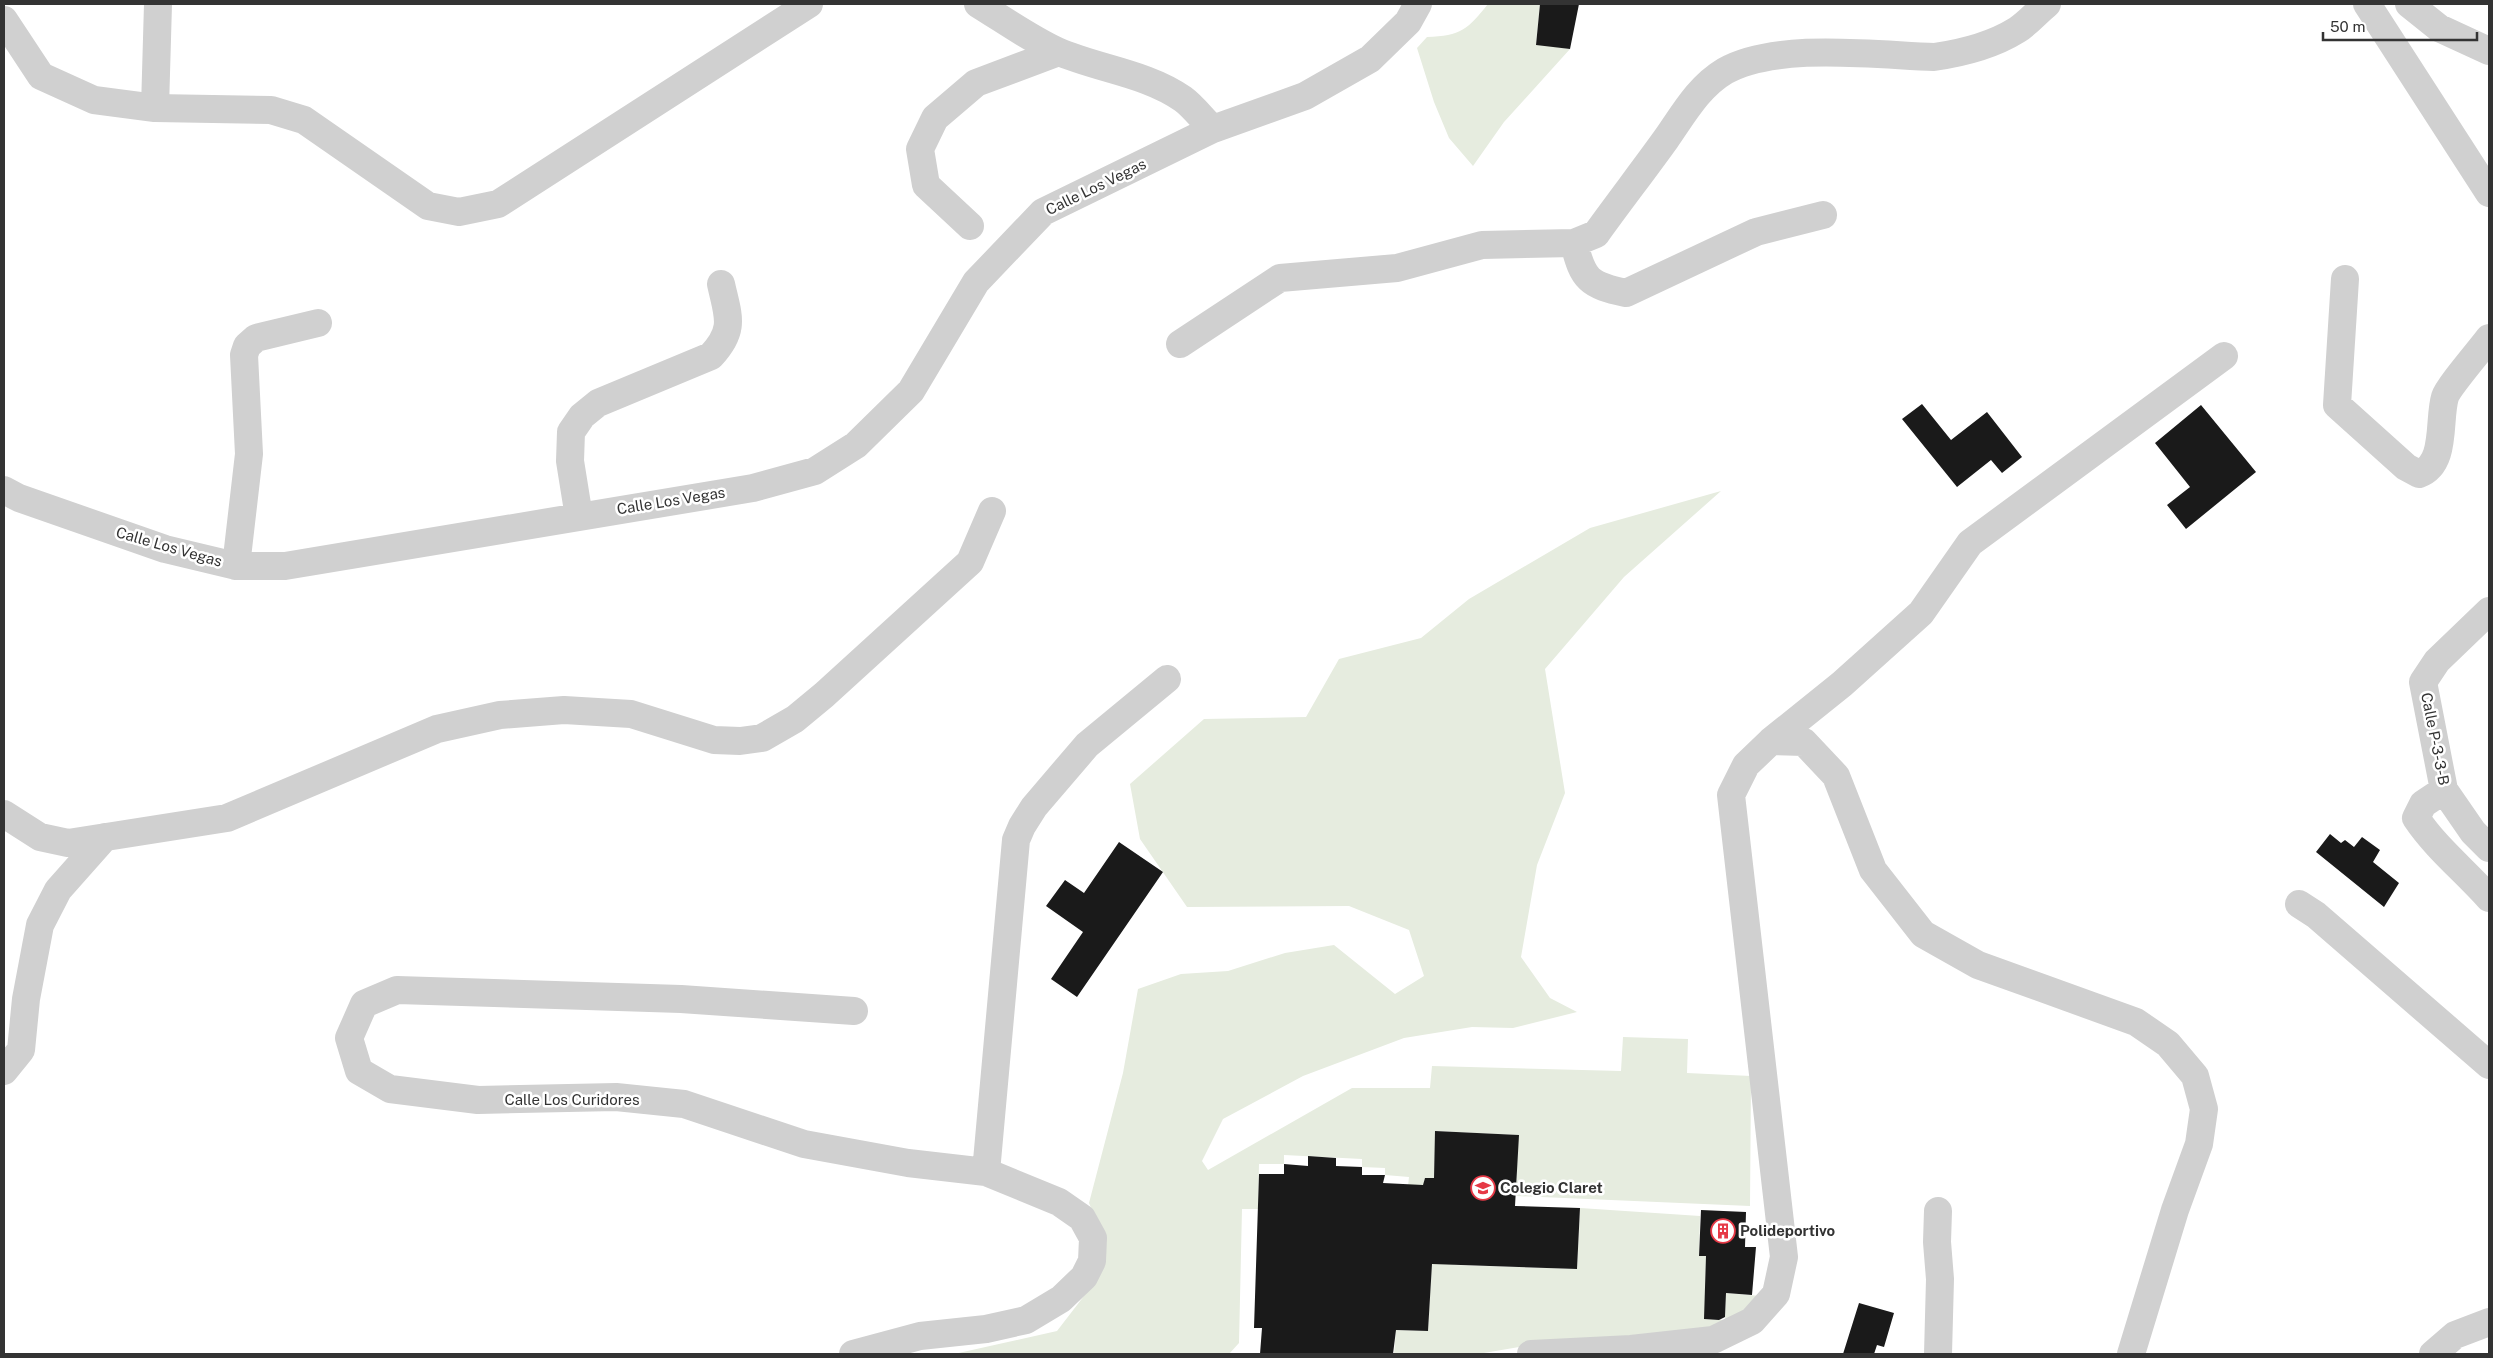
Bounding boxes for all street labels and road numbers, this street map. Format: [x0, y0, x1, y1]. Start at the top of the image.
street label: Calle Los Vegas [1043, 155, 1149, 218]
street label: Calle Los Vegas [616, 484, 726, 517]
street label: Calle Los Vegas [114, 523, 224, 570]
street label: Calle P-3-3-B [2418, 691, 2453, 787]
street label: Calle Los Curidores [505, 1091, 639, 1108]

